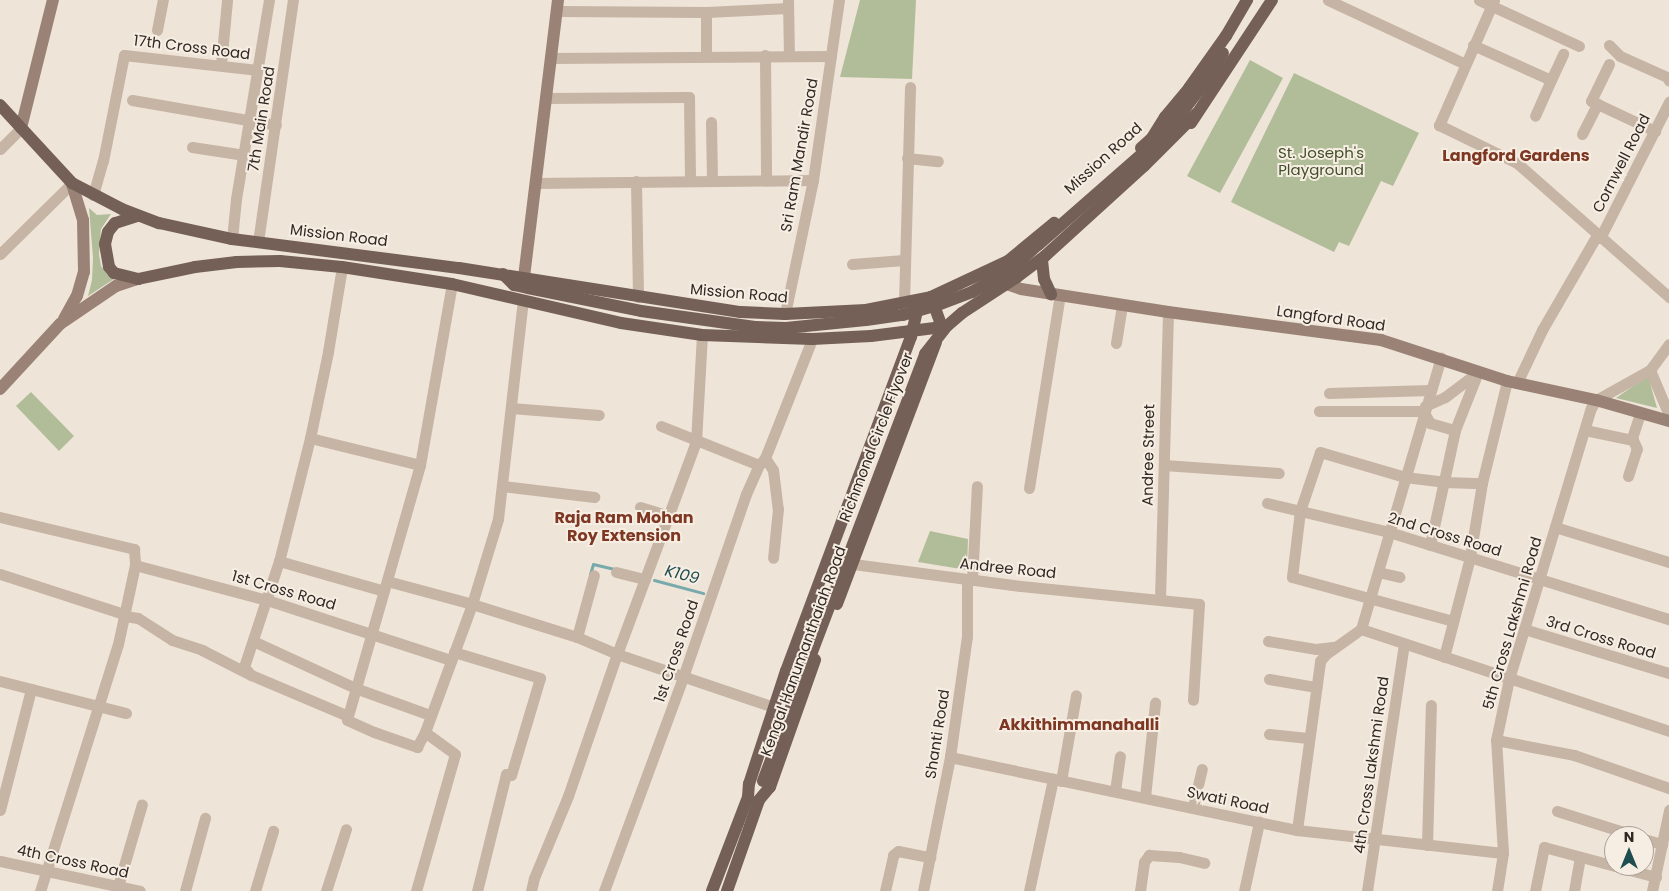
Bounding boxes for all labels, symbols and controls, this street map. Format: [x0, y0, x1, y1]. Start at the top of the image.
street label: 17th Cross Road [133, 31, 251, 63]
street label: 7th Main Road [244, 65, 278, 173]
street label: Sri Ram Mandir Road [777, 77, 821, 233]
street label: Cornwell Road [1588, 111, 1654, 215]
street label: Mission Road [1061, 118, 1145, 198]
park label: St. Joseph's Playground [1278, 143, 1364, 178]
district label: Langford Gardens [1442, 146, 1590, 166]
street label: Mission Road [289, 220, 389, 250]
street label: Mission Road [689, 280, 789, 306]
street label: Langford Road [1275, 301, 1387, 335]
street label: Richmond Circle Flyover [835, 350, 917, 524]
street label: Andree Street [1138, 404, 1158, 506]
district label: Raja Ram Mohan Roy Extension [554, 508, 694, 546]
street label: 2nd Cross Road [1386, 508, 1504, 560]
street label: 5th Cross Lakshmi Road [1479, 535, 1545, 711]
street label: Kengal Hanumanthaiah Road [757, 543, 849, 759]
street label: Andree Road [959, 554, 1057, 582]
water label: K109 [663, 561, 701, 589]
street label: 1st Cross Road [230, 567, 338, 613]
street label: 1st Cross Road [650, 597, 702, 705]
street label: 3rd Cross Road [1544, 612, 1658, 662]
street label: 4th Cross Lakshmi Road [1350, 675, 1392, 855]
street label: Shanti Road [921, 688, 953, 780]
district label: Akkithimmanahalli [999, 715, 1159, 735]
street label: Swati Road [1185, 783, 1271, 817]
north arrow [1604, 826, 1654, 876]
text: N [1624, 827, 1634, 847]
street label: 4th Cross Road [15, 840, 131, 882]

